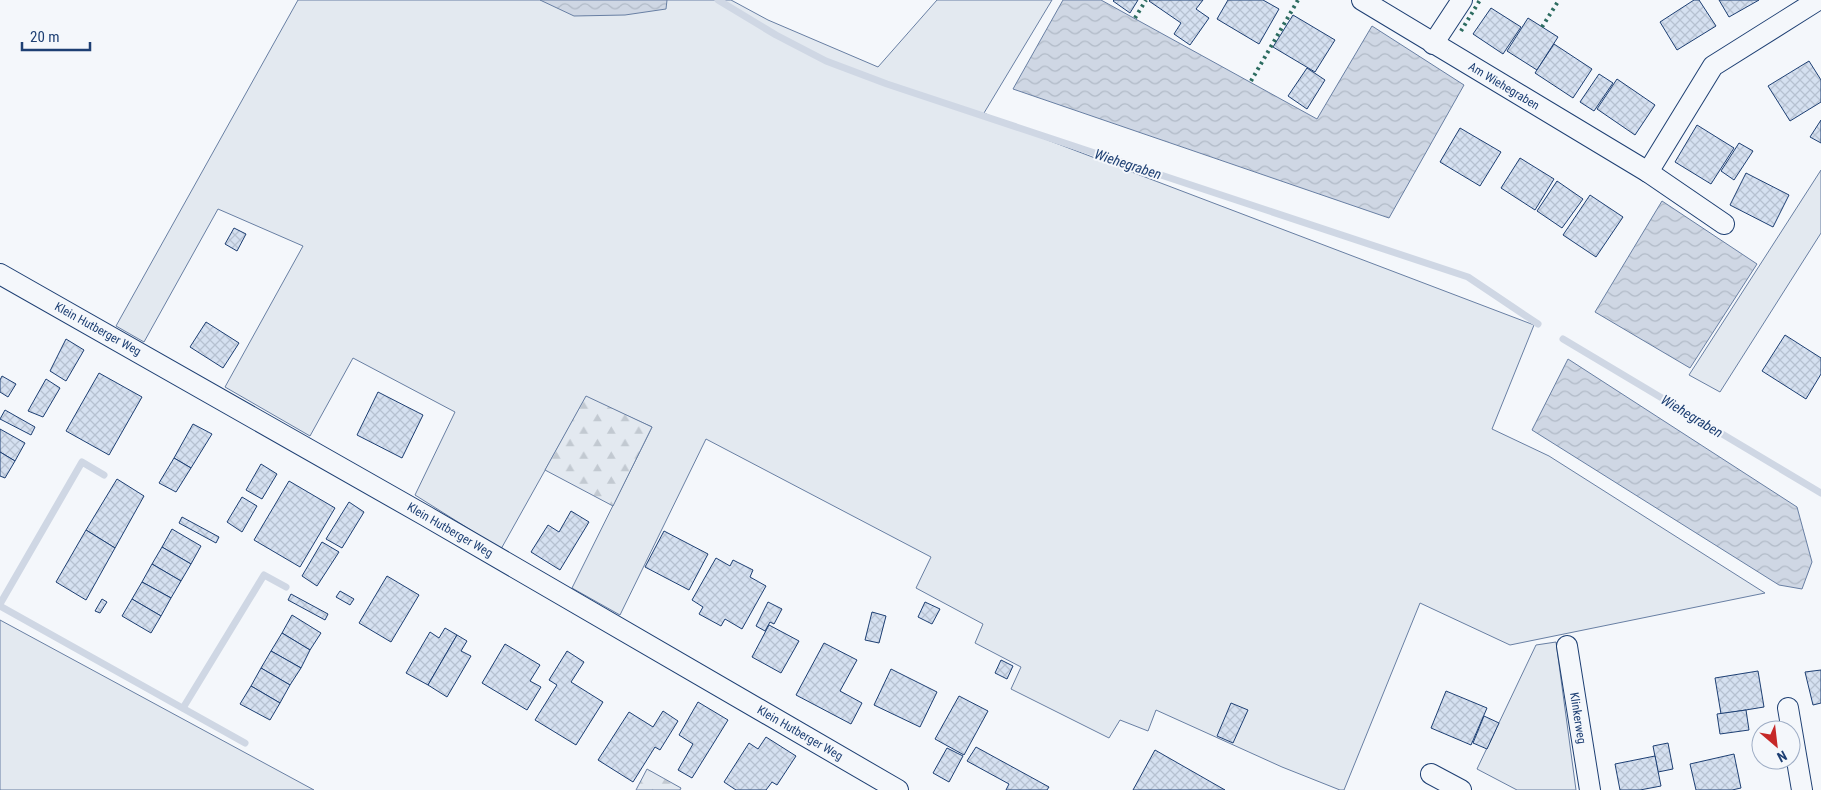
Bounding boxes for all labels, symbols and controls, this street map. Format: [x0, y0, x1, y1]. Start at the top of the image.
scale bar [22, 20, 90, 52]
text: 20 m [30, 28, 60, 46]
street label: Am Wiehegraben [1466, 59, 1542, 113]
water label: Wiehegraben [1093, 146, 1163, 182]
street label: Klein Hutberger Weg [52, 299, 144, 359]
water label: Wiehegraben [1658, 391, 1726, 441]
street label: Klein Hutberger Weg [405, 500, 495, 560]
street label: Klinkerweg [1567, 691, 1589, 745]
street label: Klein Hutberger Weg [755, 703, 845, 763]
north arrow [1751, 720, 1801, 770]
text: N [1775, 747, 1790, 766]

